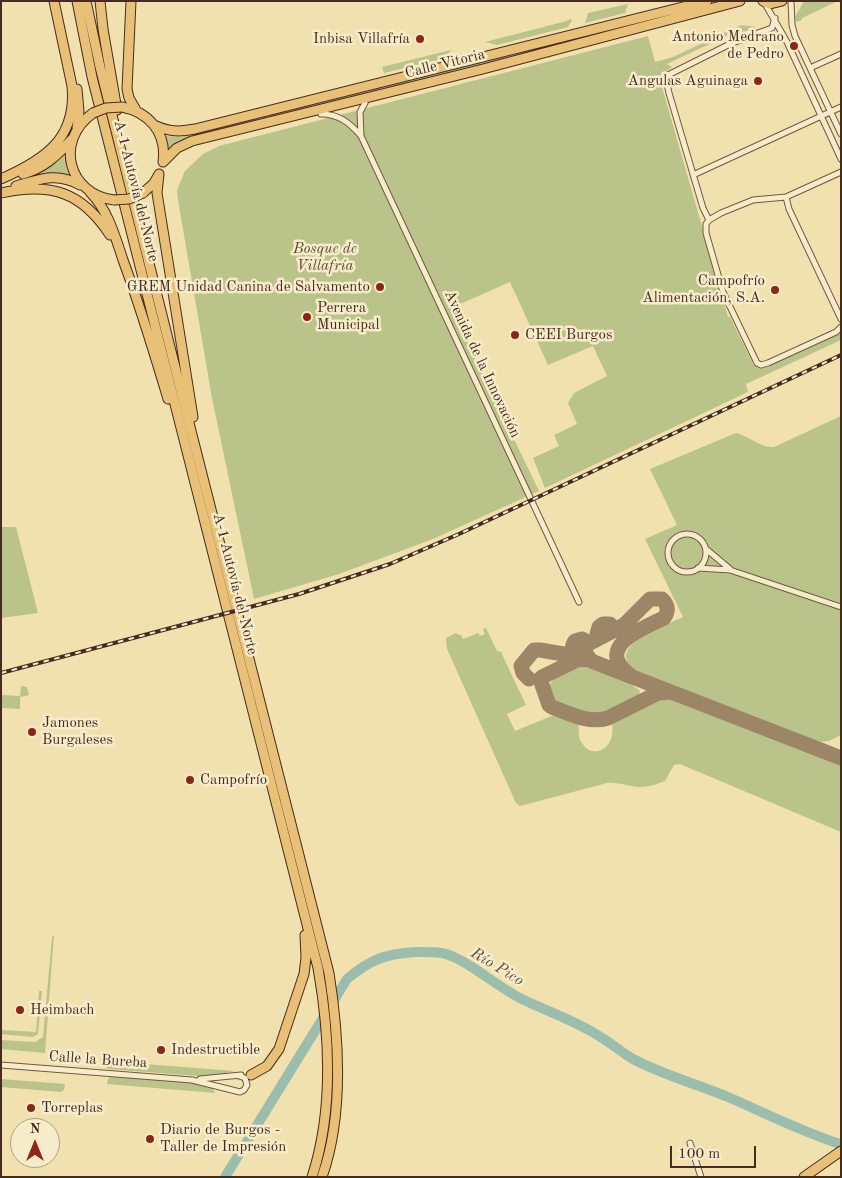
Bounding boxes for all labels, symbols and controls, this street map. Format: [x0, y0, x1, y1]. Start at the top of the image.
place label: Antonio Medrano de Pedro [672, 28, 784, 63]
place label: Inbisa Villafría [313, 30, 410, 48]
marker: Inbisa Villafría [414, 33, 426, 45]
marker: Antonio Medrano de Pedro [788, 40, 800, 52]
street label: Calle Vitoria [403, 45, 487, 83]
place label: Angulas Aguinaga [628, 72, 748, 90]
marker: Angulas Aguinaga [752, 75, 764, 87]
street label: A-1 Autovía del Norte [110, 118, 162, 264]
park label: Bosque de Villafría [293, 240, 357, 275]
place label: Campofrío Alimentación, S.A. [642, 272, 765, 307]
place label: GREM Unidad Canina de Salvamento [127, 278, 370, 296]
marker: GREM Unidad Canina de Salvamento [374, 281, 386, 293]
marker: Campofrío Alimentación, S.A. [769, 284, 781, 296]
street label: Avenida de la Innovación [440, 287, 524, 441]
place label: Perrera Municipal [317, 299, 380, 334]
marker: Perrera Municipal [301, 311, 313, 323]
place label: CEEI Burgos [525, 326, 612, 344]
marker: CEEI Burgos [509, 329, 521, 341]
street label: A-1 Autovía del Norte [209, 511, 261, 657]
place label: Jamones Burgaleses [42, 714, 113, 749]
marker: Jamones Burgaleses [26, 726, 38, 738]
place label: Campofrío [200, 771, 267, 789]
marker: Campofrío [184, 774, 196, 786]
water label: Río Pico [467, 944, 527, 990]
place label: Heimbach [30, 1001, 94, 1019]
marker: Heimbach [14, 1004, 26, 1016]
place label: Indestructible [171, 1041, 260, 1059]
marker: Indestructible [155, 1044, 167, 1056]
street label: Calle la Bureba [48, 1048, 148, 1072]
place label: Torreplas [41, 1099, 103, 1117]
marker: Torreplas [25, 1102, 37, 1114]
north arrow [10, 1118, 60, 1168]
place label: Diario de Burgos - Taller de Impresión [160, 1121, 286, 1156]
text: N [30, 1122, 40, 1136]
marker: Diario de Burgos - Taller de Impresión [144, 1133, 156, 1145]
scale bar [672, 1136, 758, 1168]
text: 100 m [678, 1147, 720, 1162]

